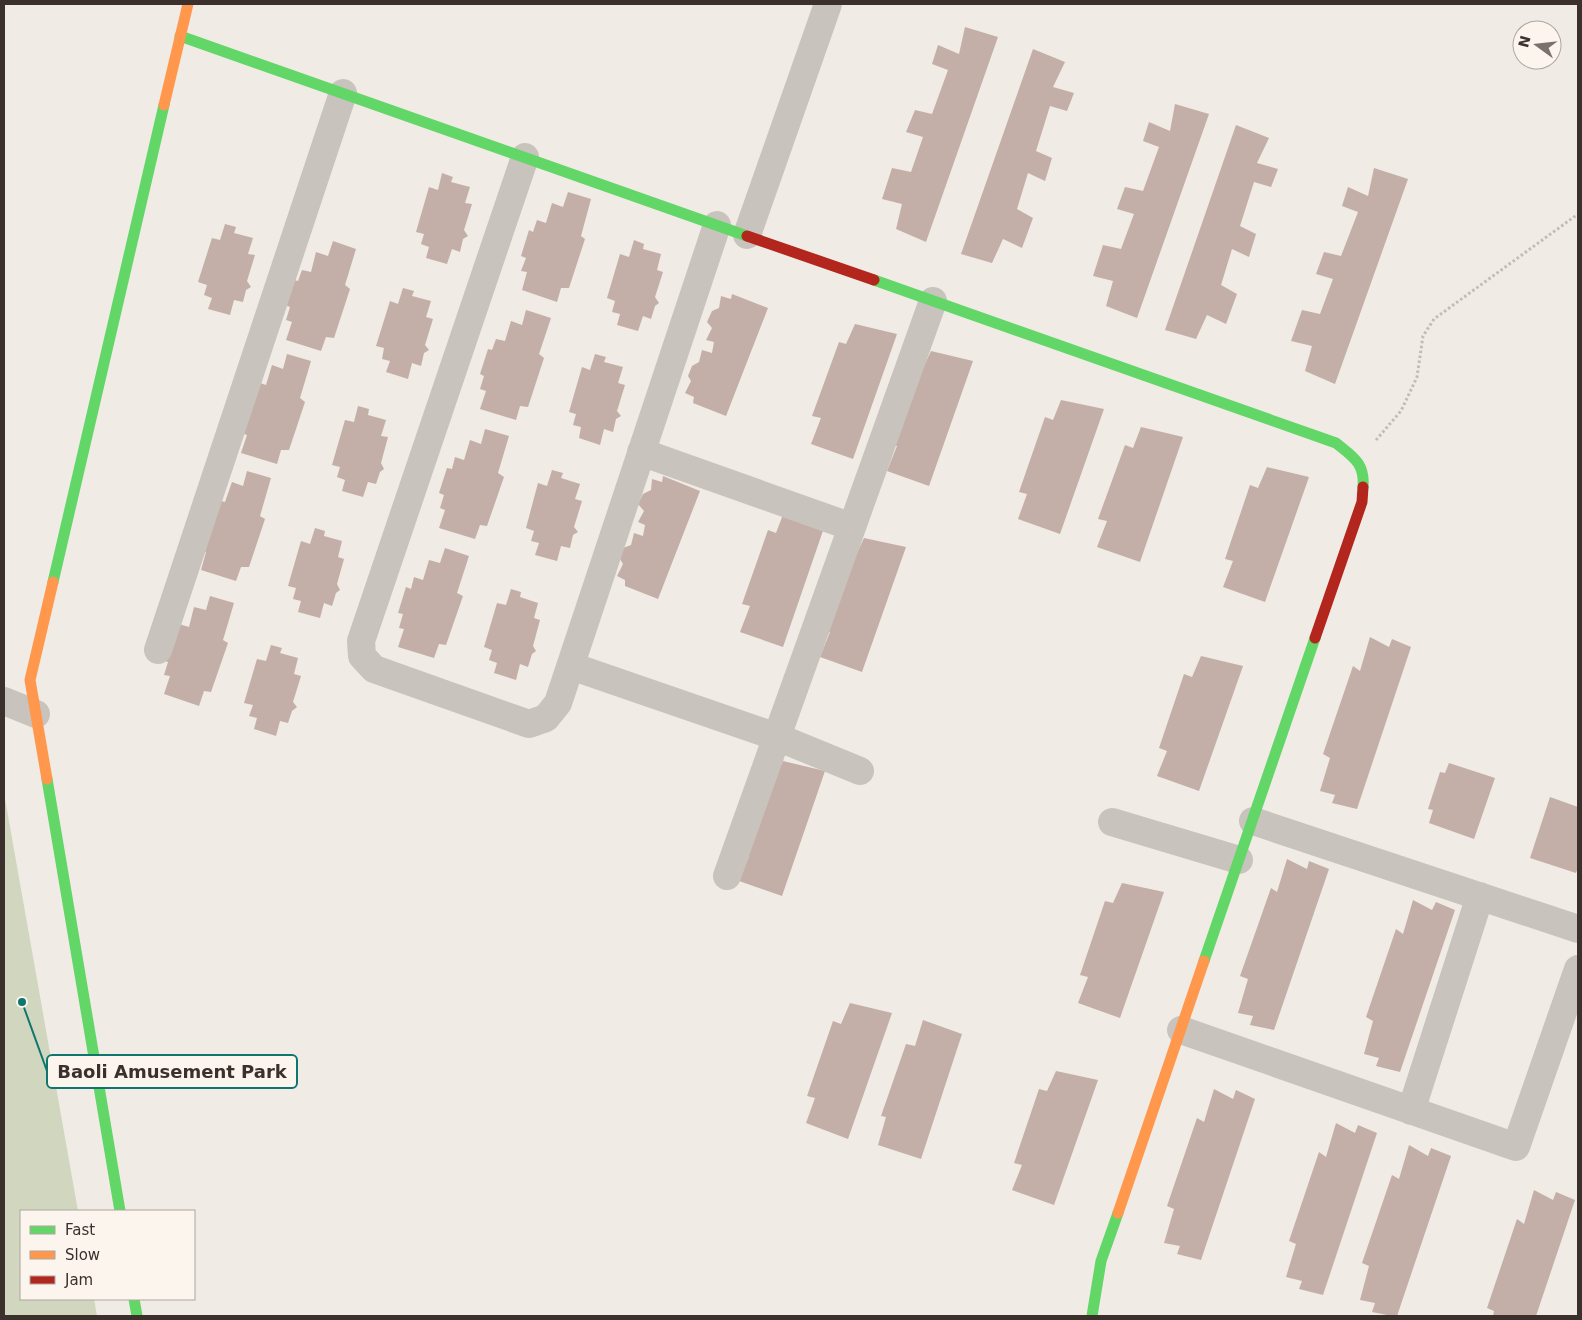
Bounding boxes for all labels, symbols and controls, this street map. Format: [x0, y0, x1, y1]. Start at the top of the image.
north arrow [1512, 20, 1562, 70]
text: N [1515, 34, 1534, 49]
callout: Baoli Amusement Park [47, 1055, 297, 1088]
text: Baoli Amusement Park [57, 1061, 288, 1082]
legend [20, 1210, 195, 1300]
text: Fast [65, 1221, 95, 1239]
text: Slow [65, 1246, 100, 1264]
text: Jam [64, 1271, 93, 1289]

